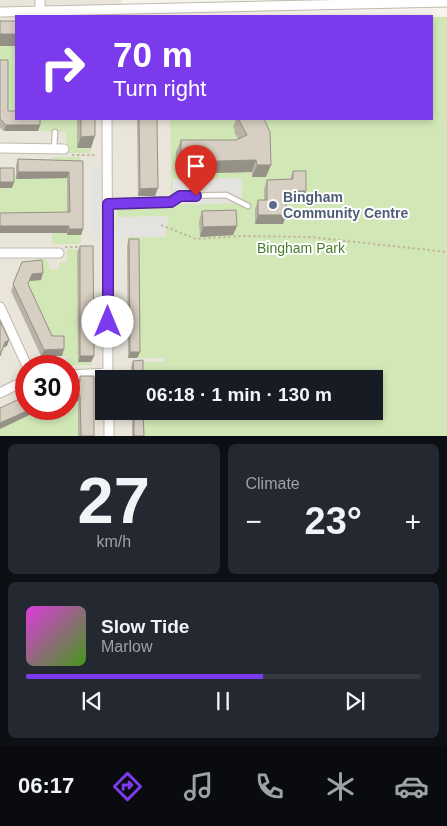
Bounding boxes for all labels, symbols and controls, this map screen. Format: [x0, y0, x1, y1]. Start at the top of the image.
icon: right [30, 35, 95, 100]
text: 70 m [113, 35, 193, 74]
text: Turn right [113, 76, 206, 101]
pin [175, 145, 217, 196]
icon: arrive [182, 152, 210, 180]
place label: Bingham Community Centre [283, 189, 408, 221]
marker: Bingham Community Centre [267, 199, 279, 211]
park label: Bingham Park [257, 240, 346, 256]
position arrow [81, 295, 133, 347]
speed limit sign: 30 [15, 355, 80, 420]
text: 06:18 · 1 min · 130 m [146, 384, 332, 405]
text: 27 [78, 464, 150, 537]
text: Climate [246, 475, 300, 492]
text: 23° [305, 500, 362, 542]
text: − [246, 506, 262, 537]
text: + [405, 506, 421, 537]
text: km/h [96, 533, 131, 550]
text: Slow Tide [101, 616, 189, 637]
text: Marlow [101, 638, 153, 655]
icon: previous [78, 687, 106, 715]
icon: pause [209, 687, 237, 715]
icon: next [341, 687, 369, 715]
icon: directions [110, 769, 145, 804]
icon: music [181, 769, 216, 804]
icon: phone [252, 769, 287, 804]
icon: climate [323, 769, 358, 804]
icon: car [394, 769, 429, 804]
text: 06:17 [18, 773, 74, 798]

